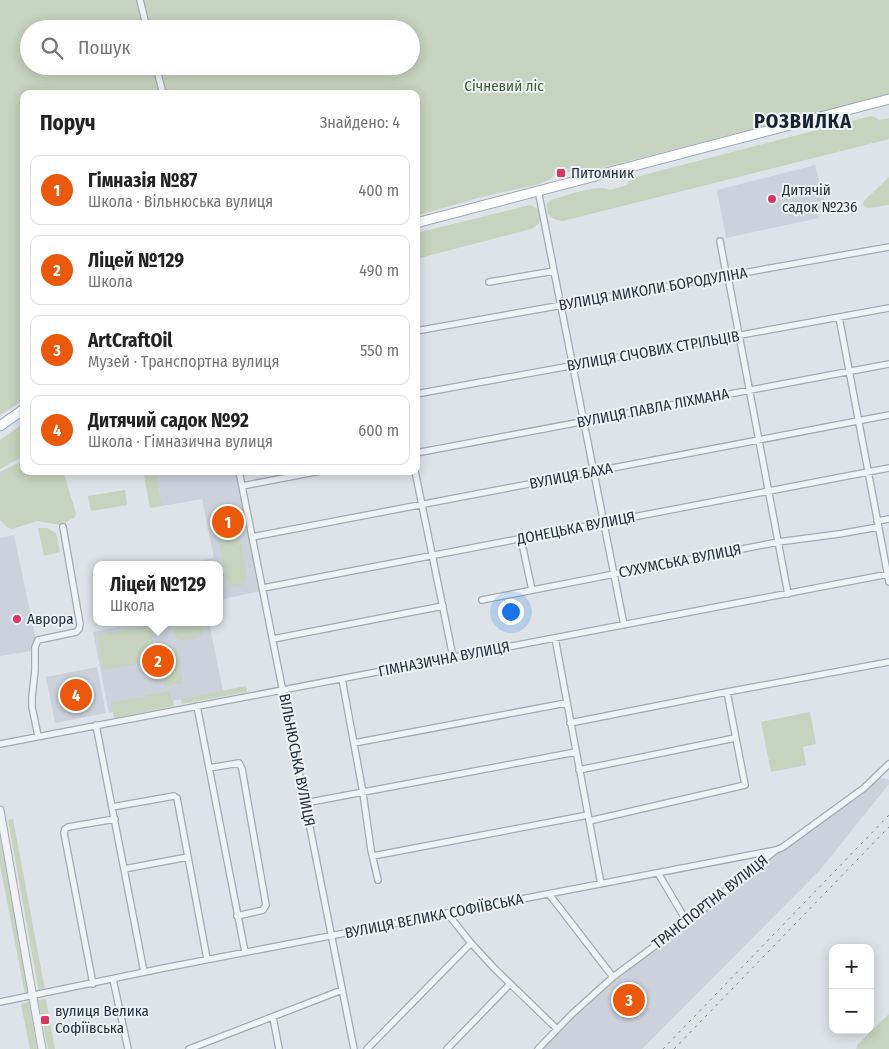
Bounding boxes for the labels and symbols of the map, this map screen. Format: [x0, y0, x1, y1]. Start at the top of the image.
park label: Січневий ліс [464, 77, 544, 95]
district label: РОЗВИЛКА [754, 109, 852, 133]
place label: Питомник [571, 164, 634, 182]
marker: Питомник [555, 167, 567, 179]
place label: Дитячій садок №236 [781, 181, 857, 216]
marker: Дитячій садок №236 [766, 193, 778, 205]
street label: ВУЛИЦЯ МИКОЛИ БОРОДУЛІНА [557, 264, 749, 314]
street label: ВУЛИЦЯ СІЧОВИХ СТРІЛЬЦІВ [565, 327, 741, 375]
street label: ВУЛИЦЯ ПАВЛА ЛІХМАНА [575, 384, 731, 432]
street label: ВУЛИЦЯ БАХА [528, 459, 614, 493]
pin: 1 [212, 503, 244, 541]
street label: ДОНЕЦЬКА ВУЛИЦЯ [514, 508, 637, 548]
street label: СУХУМСЬКА ВУЛИЦЯ [617, 540, 743, 582]
your location [498, 599, 524, 625]
place label: Аврора [27, 610, 74, 628]
marker: Аврора [11, 613, 23, 625]
street label: ГІМНАЗИЧНА ВУЛИЦЯ [377, 637, 511, 681]
pin: 2 [142, 642, 174, 680]
pin: 4 [60, 676, 92, 714]
street label: ВІЛЬНЮСЬКА ВУЛИЦЯ [275, 692, 319, 828]
street label: ТРАНСПОРТНА ВУЛИЦЯ [649, 851, 771, 953]
street label: ВУЛИЦЯ ВЕЛИКА СОФІЇВСЬКА [343, 890, 525, 942]
pin: 3 [613, 981, 645, 1019]
place label: вулиця Велика Софіївська [55, 1002, 149, 1037]
marker: вулиця Велика Софіївська [39, 1014, 51, 1026]

